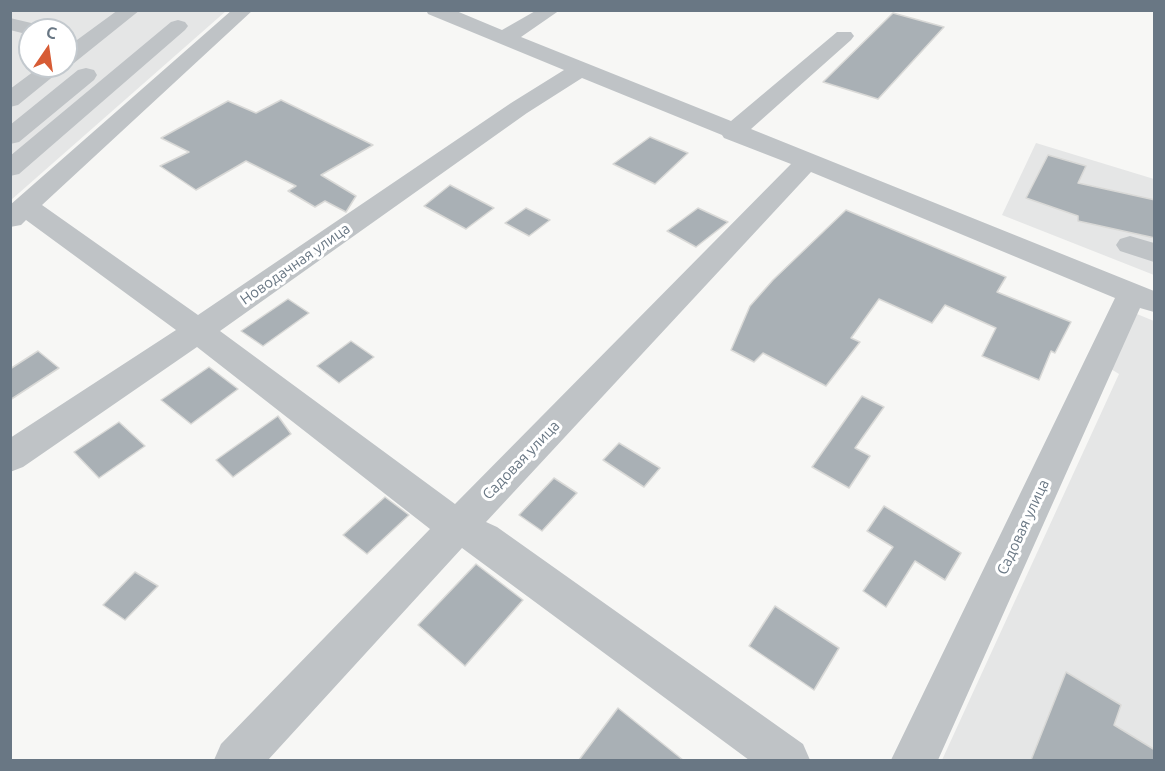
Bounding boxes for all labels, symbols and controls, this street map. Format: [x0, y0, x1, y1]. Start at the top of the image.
north arrow [18, 18, 78, 78]
text: С [45, 22, 59, 42]
street label: Новодачная улица [237, 219, 353, 309]
street label: Садовая улица [479, 417, 563, 503]
street label: Садовая улица [993, 477, 1053, 577]

